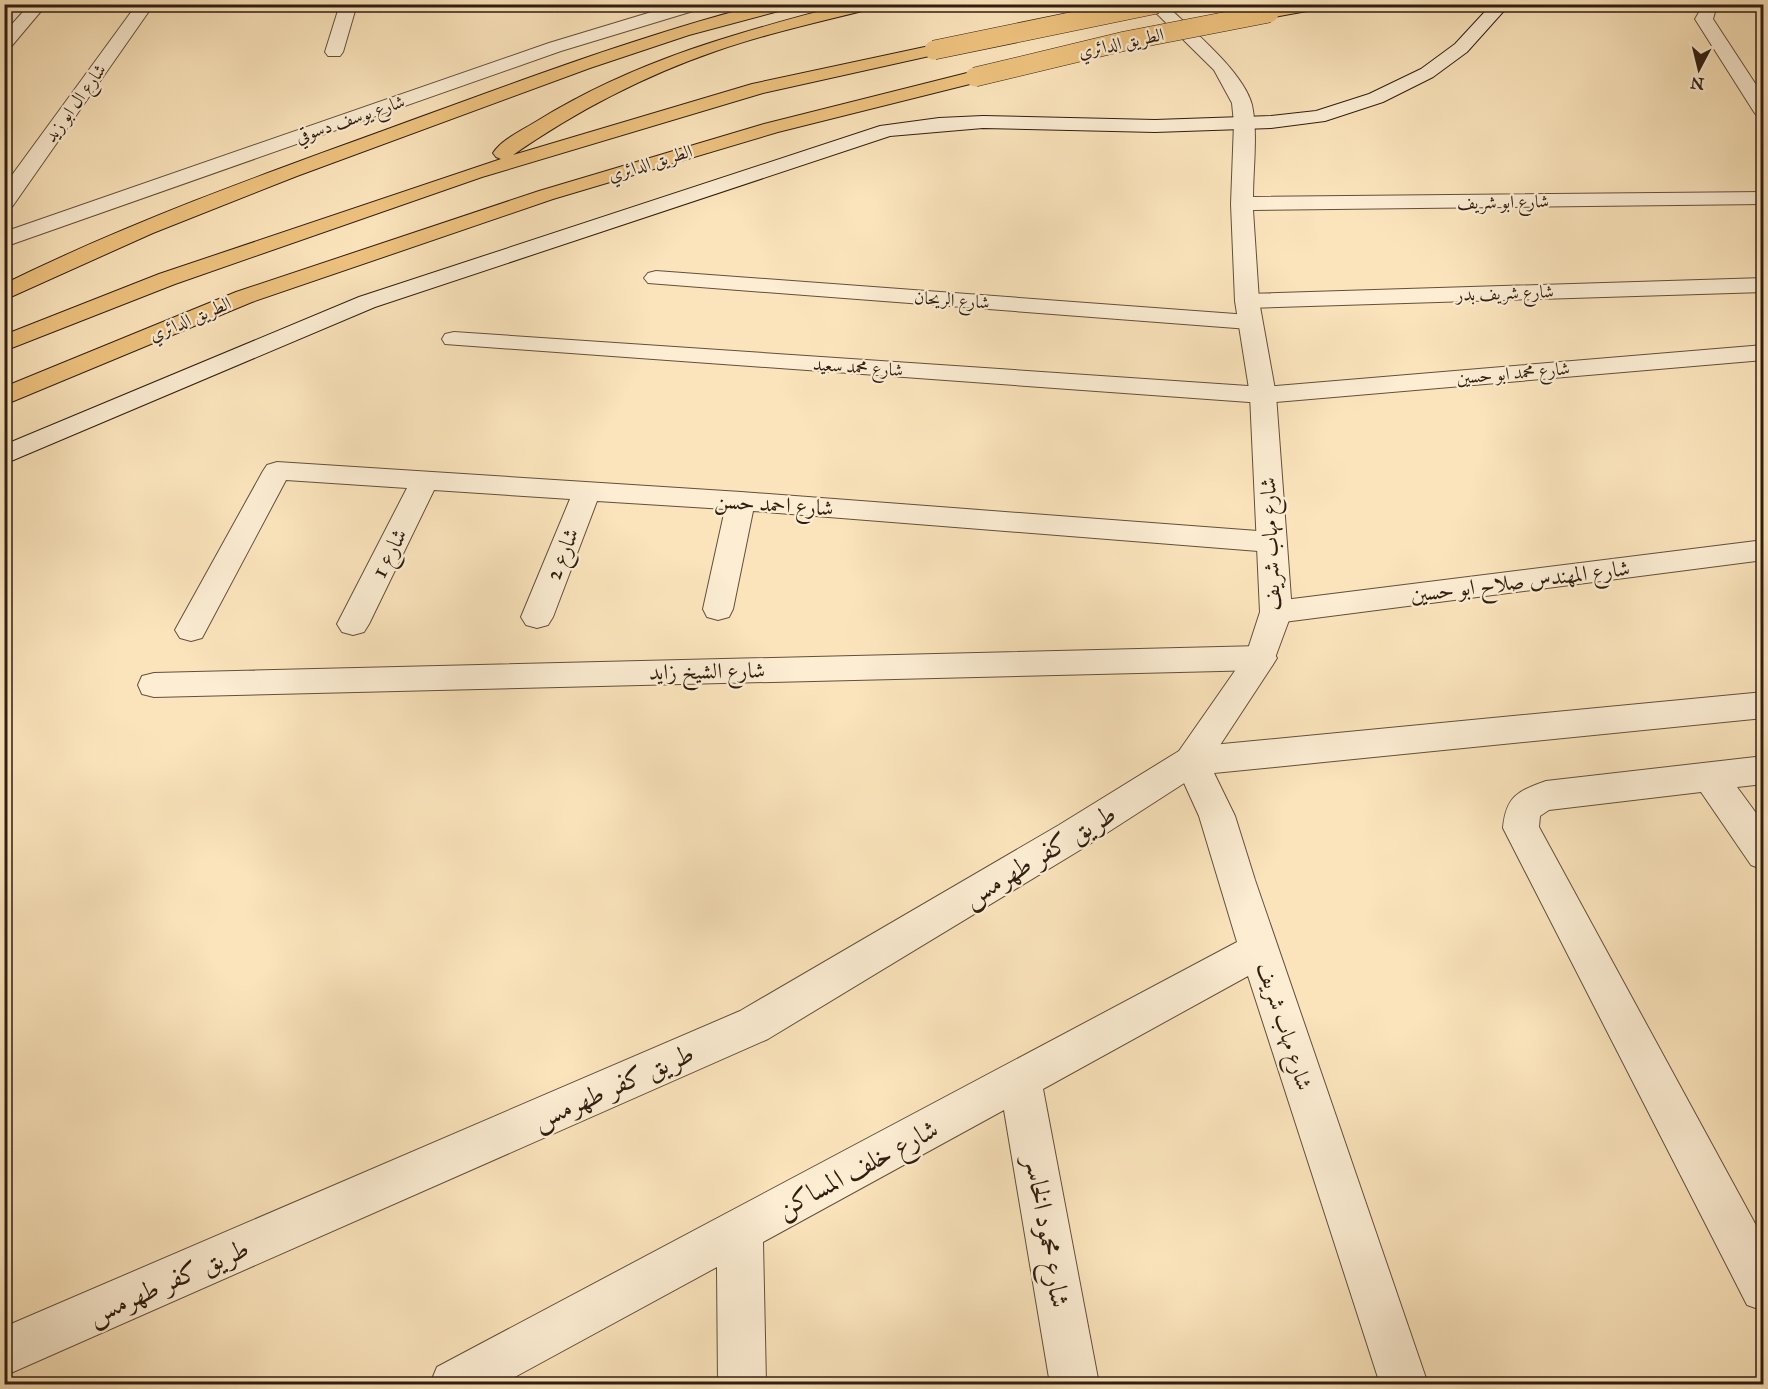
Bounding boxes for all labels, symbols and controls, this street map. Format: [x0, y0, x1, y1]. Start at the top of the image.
street label: الطريق الدائري [1076, 23, 1167, 67]
north arrow [1669, 39, 1729, 99]
street label: شارع ال ابو زيد [39, 59, 114, 149]
text: N [1689, 73, 1705, 94]
street label: شارع يوسف دسوقي [292, 90, 409, 152]
street label: الطريق الدائري [605, 140, 696, 190]
street label: شارع ابو شريف [1457, 190, 1549, 218]
street label: شارع شريف بدر [1454, 280, 1554, 310]
street label: شارع الريحان [913, 286, 991, 318]
street label: الطريق الدائري [146, 292, 236, 350]
street label: شارع محمد سعيد [812, 353, 904, 385]
street label: شارع محمد ابو حسين [1455, 357, 1571, 393]
street label: شارع مهاب شريف [1254, 477, 1291, 611]
street label: شارع احمد حسن [713, 486, 834, 527]
street label: شارع 1 [365, 524, 417, 584]
street label: شارع 2 [539, 524, 589, 586]
street label: شارع المهندس صلاح ابو حسين [1409, 554, 1632, 614]
street label: شارع الشيخ زايد [649, 656, 765, 692]
street label: طريق كفر طهرمس [956, 796, 1123, 915]
street label: شارع مهاب شريف [1247, 958, 1318, 1095]
street label: طريق كفر طهرمس [527, 1036, 700, 1138]
street label: شارع خلف المساكن [770, 1111, 946, 1230]
street label: شارع محمود الخاسر [1012, 1151, 1078, 1311]
street label: طريق كفر طهرمس [82, 1231, 255, 1333]

